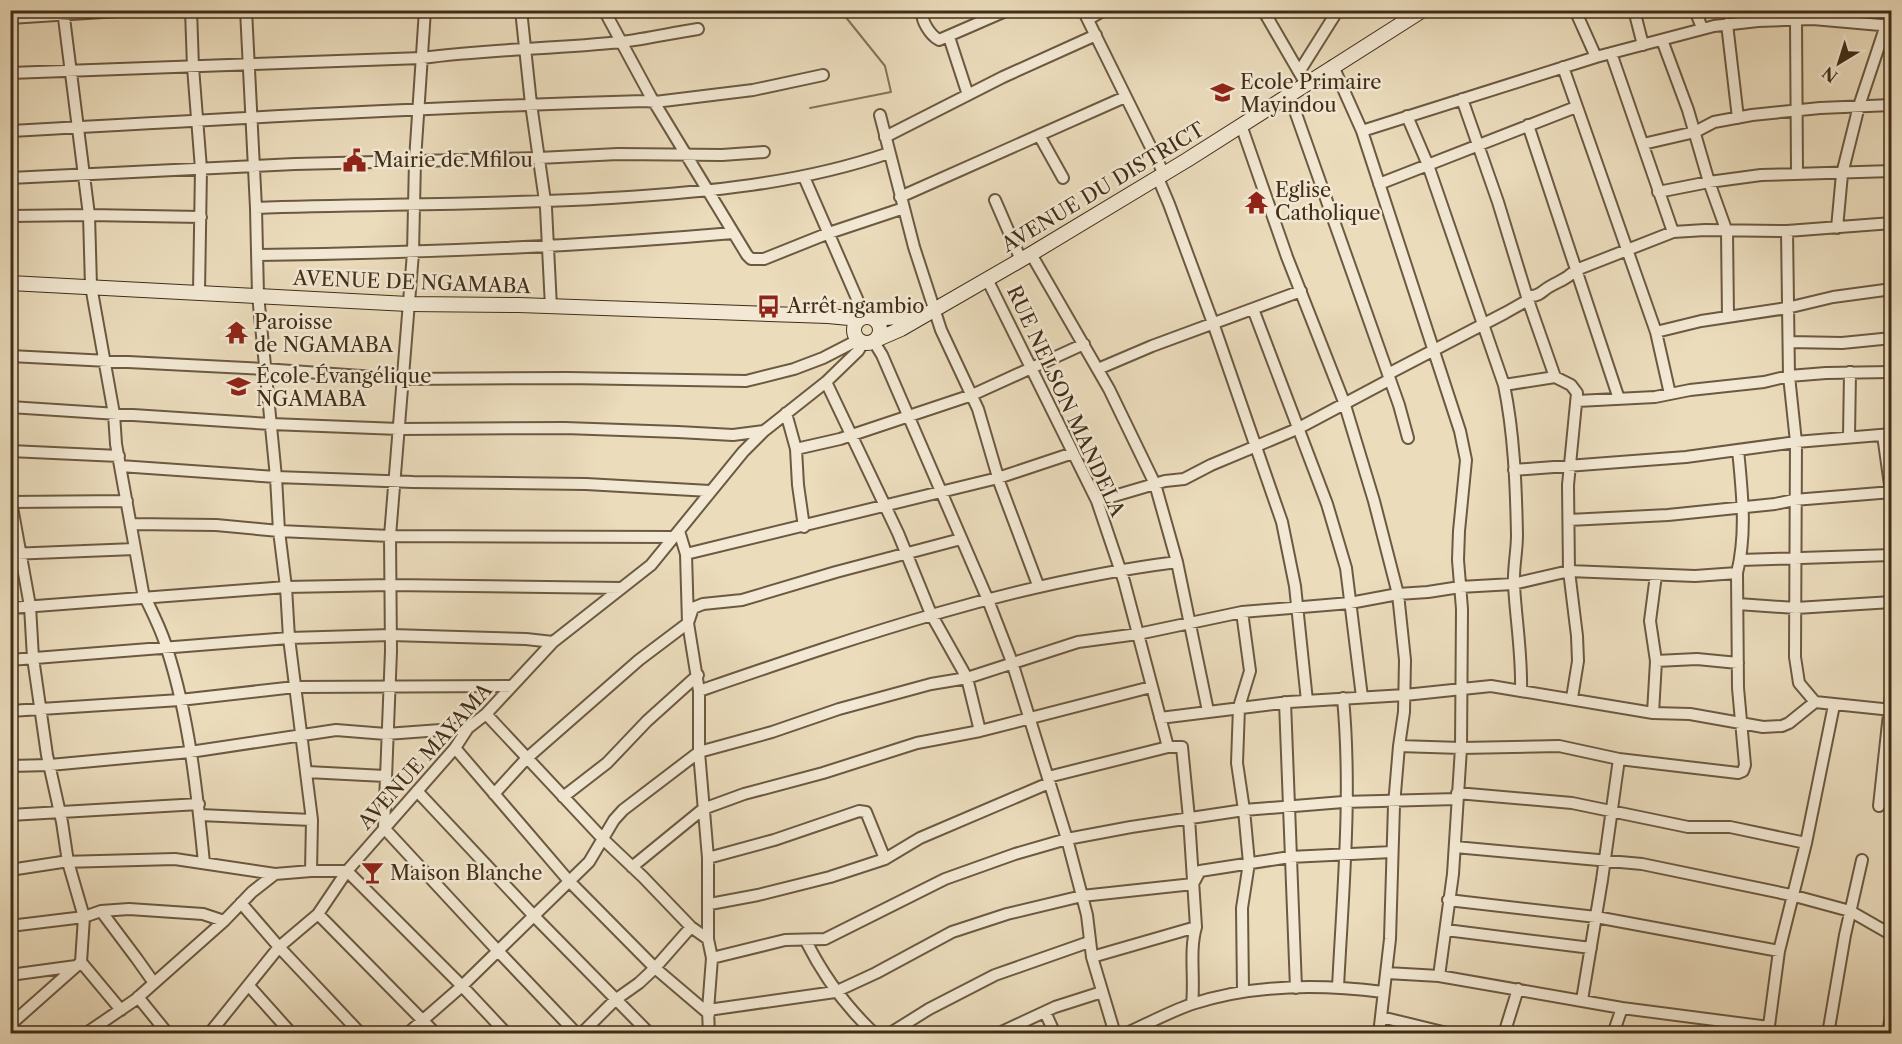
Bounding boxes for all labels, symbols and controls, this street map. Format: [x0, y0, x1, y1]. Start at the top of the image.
north arrow [1809, 33, 1869, 93]
text: N [1818, 63, 1841, 87]
place label: Ecole Primaire Mayindou [1240, 70, 1381, 117]
school or university icon: Ecole Primaire Mayindou [1209, 80, 1235, 106]
street label: AVENUE DU DISTRICT [996, 117, 1209, 258]
public building icon: Mairie de Mfilou [342, 147, 368, 173]
place label: Mairie de Mfilou [373, 148, 533, 172]
place label: Eglise Catholique [1275, 178, 1380, 225]
temple icon: Eglise Catholique [1244, 189, 1270, 215]
street label: AVENUE DE NGAMABA [292, 266, 532, 298]
street label: RUE NELSON MANDELA [1002, 282, 1131, 521]
bus stop icon: Arrêt ngambio [756, 293, 782, 319]
place label: Arrêt ngambio [786, 294, 925, 318]
place label: Paroisse de NGAMABA [254, 310, 394, 357]
temple icon: Paroisse de NGAMABA [223, 320, 249, 346]
place label: École Évangélique NGAMABA [256, 363, 431, 411]
school or university icon: École Évangélique NGAMABA [225, 374, 251, 400]
street label: AVENUE MAYAMA [352, 677, 498, 835]
bar icon: Maison Blanche [359, 860, 385, 886]
place label: Maison Blanche [390, 861, 543, 885]

